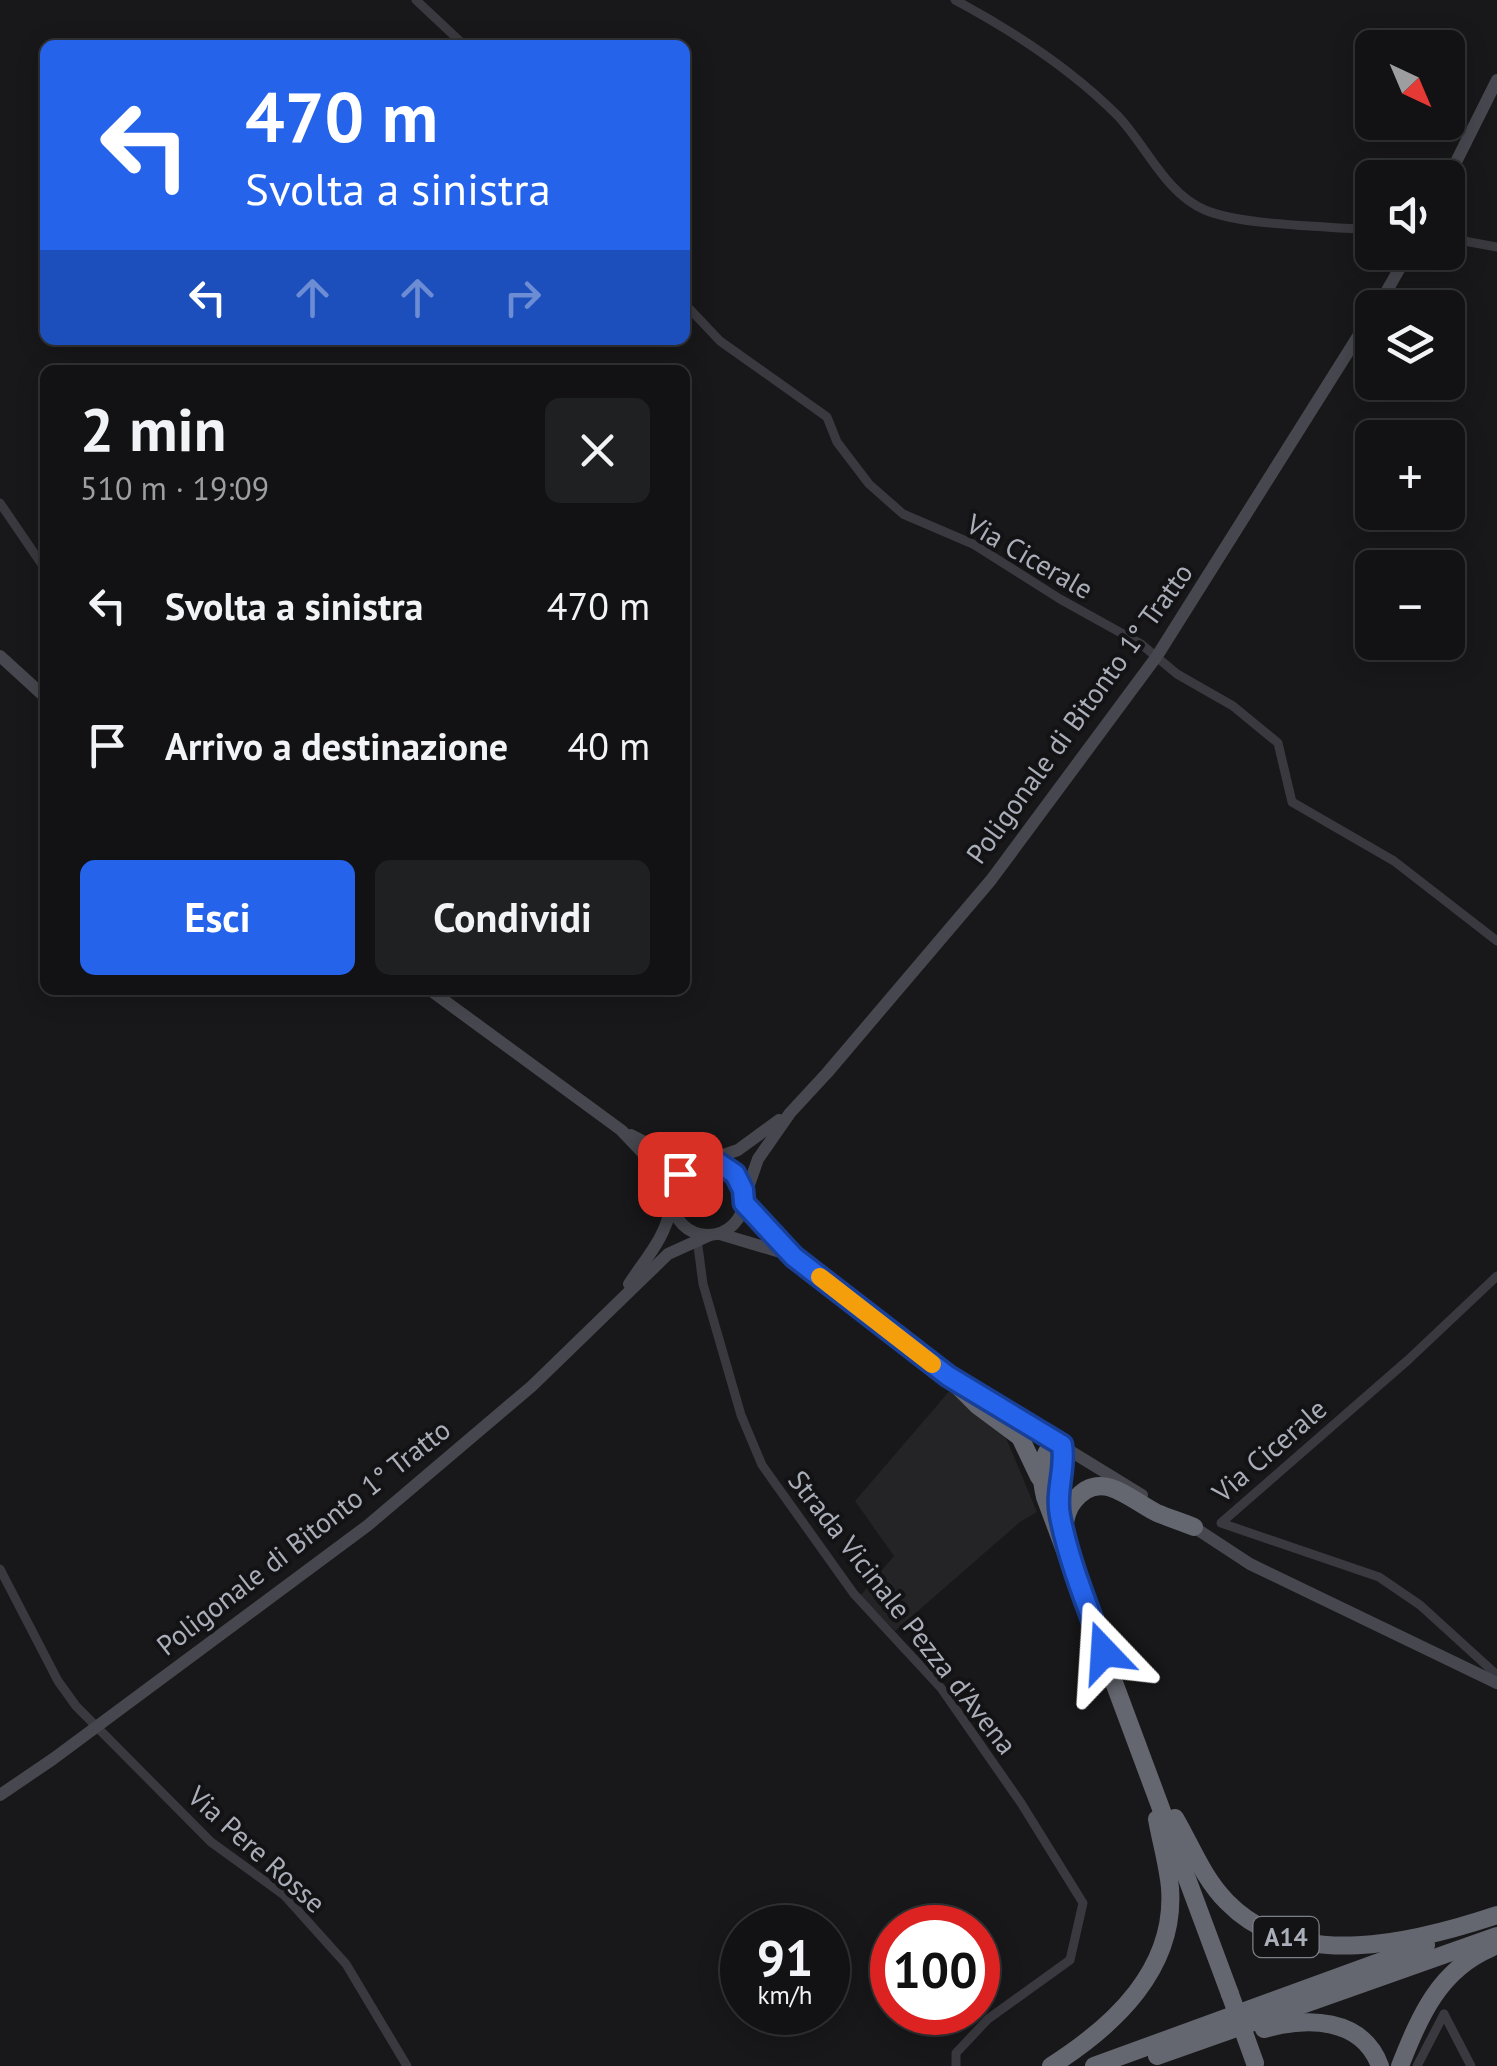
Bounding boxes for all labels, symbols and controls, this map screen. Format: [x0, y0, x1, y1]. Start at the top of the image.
north arrow [1355, 30, 1465, 140]
map controls [1355, 30, 1465, 660]
text: 470 m [245, 71, 438, 161]
icon: left [80, 80, 210, 210]
text: Svolta a sinistra [245, 159, 551, 217]
button: sound [1355, 160, 1465, 270]
icon: left [180, 270, 235, 325]
icon: ahead [285, 270, 340, 325]
icon: ahead [390, 270, 445, 325]
icon: right [495, 270, 550, 325]
button: layers [1355, 290, 1465, 400]
text: 2 min [80, 390, 226, 468]
button: close [545, 398, 650, 503]
button: + [1355, 420, 1465, 530]
text: 510 m · 19:09 [80, 467, 269, 509]
street label: Via Cicerale [959, 504, 1100, 607]
button: − [1355, 550, 1465, 660]
street label: Poligonale di Bitonto 1° Tratto [957, 555, 1201, 871]
icon: left [80, 578, 135, 633]
text: Svolta a sinistra [165, 581, 423, 630]
text: 470 m [547, 581, 650, 630]
icon: arrive [80, 718, 135, 773]
text: Arrivo a destinazione [165, 721, 508, 770]
text: 40 m [568, 721, 650, 770]
button: Esci [80, 860, 355, 975]
button: Condividi [375, 860, 650, 975]
pin [638, 1132, 723, 1217]
icon: arrive [653, 1147, 708, 1202]
street label: Via Cicerale [1203, 1390, 1334, 1511]
street label: Poligonale di Bitonto 1° Tratto [149, 1411, 457, 1663]
street label: Strada Vicinale Pezza d'Avena [780, 1462, 1026, 1762]
position arrow [1052, 1600, 1156, 1704]
street label: Via Pere Rosse [180, 1777, 334, 1921]
speed limit sign: 100 [870, 1905, 1000, 2035]
road number: A14 [1254, 1917, 1318, 1957]
text: 91 [757, 1925, 813, 1990]
text: km/h [758, 1979, 812, 2011]

